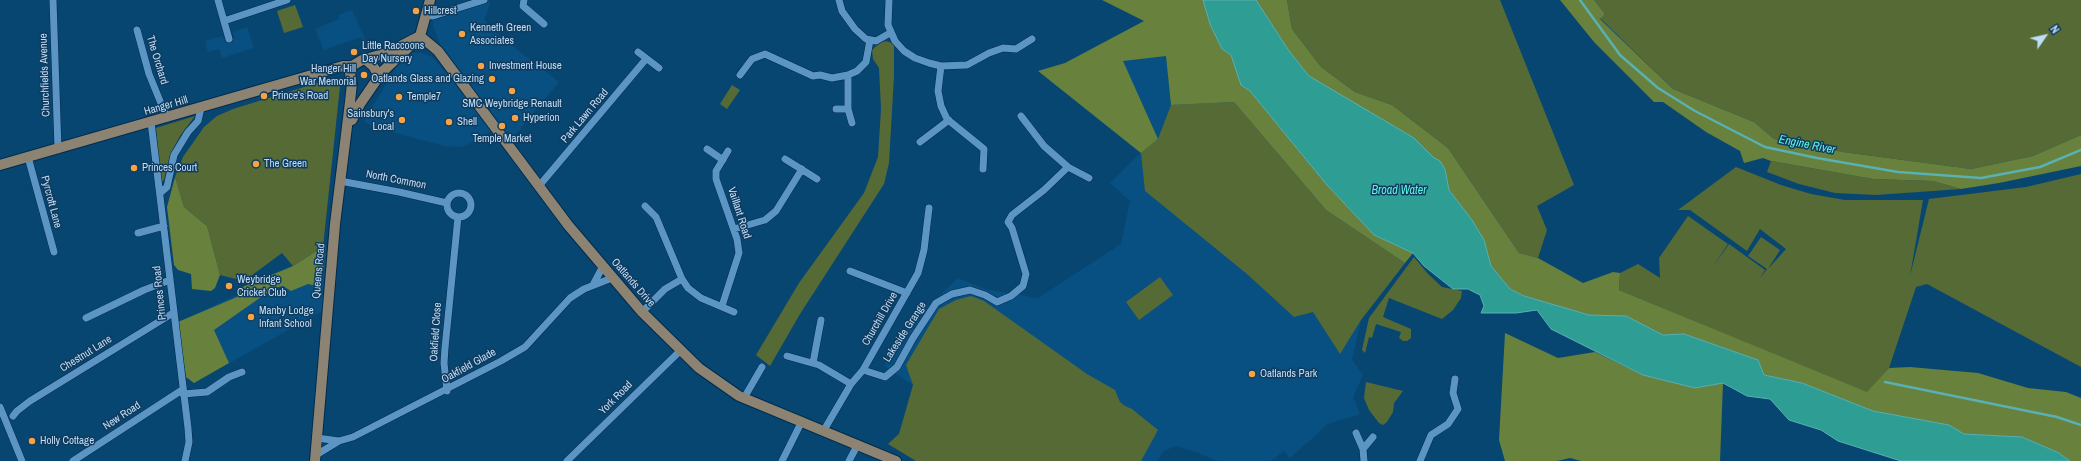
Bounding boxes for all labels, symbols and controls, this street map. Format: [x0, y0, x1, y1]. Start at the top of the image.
place label: Hillcrest [424, 4, 457, 18]
marker: Hillcrest [411, 6, 421, 16]
north arrow [2025, 16, 2065, 56]
place label: Kenneth Green Associates [470, 21, 531, 47]
text: N [2047, 23, 2063, 36]
marker: Kenneth Green Associates [457, 29, 467, 39]
street label: Churchfields Avenue [37, 33, 53, 117]
street label: The Orchard [143, 34, 171, 86]
place label: Little Raccoons Day Nursery [362, 39, 424, 65]
marker: Little Raccoons Day Nursery [349, 47, 359, 57]
place label: Investment House [489, 59, 562, 73]
marker: Investment House [476, 61, 486, 71]
place label: Hanger Hill War Memorial [300, 62, 356, 88]
marker: Hanger Hill War Memorial [359, 70, 369, 80]
place label: Oatlands Glass and Glazing [371, 72, 484, 86]
marker: Oatlands Glass and Glazing [487, 74, 497, 84]
marker: SMC Weybridge Renault [507, 86, 517, 96]
street label: Park Lawn Road [559, 86, 611, 146]
place label: Prince's Road [272, 89, 328, 103]
place label: Temple7 [407, 90, 441, 104]
marker: Prince's Road [259, 91, 269, 101]
marker: Temple7 [394, 92, 404, 102]
street label: Hanger Hill [142, 93, 190, 119]
place label: SMC Weybridge Renault [462, 97, 562, 111]
place label: Sainsbury's Local [347, 107, 394, 133]
place label: Hyperion [523, 111, 560, 125]
marker: Hyperion [510, 113, 520, 123]
marker: Sainsbury's Local [397, 115, 407, 125]
place label: Shell [457, 115, 477, 129]
marker: Shell [444, 117, 454, 127]
marker: Temple Market [497, 121, 507, 131]
place label: Temple Market [472, 132, 532, 146]
water label: Engine River [1777, 132, 1837, 158]
place label: The Green [264, 157, 307, 171]
marker: The Green [251, 159, 261, 169]
place label: Princes Court [142, 161, 197, 175]
marker: Princes Court [129, 163, 139, 173]
street label: North Common [365, 168, 427, 192]
street label: Pyrcroft Lane [38, 174, 64, 230]
water label: Broad Water [1371, 184, 1427, 198]
street label: Vaillant Road [724, 186, 754, 240]
street label: Queens Road [310, 243, 328, 299]
street label: Oatlands Drive [608, 256, 658, 310]
street label: Princes Road [151, 265, 169, 321]
place label: Weybridge Cricket Club [237, 273, 287, 299]
marker: Weybridge Cricket Club [224, 281, 234, 291]
street label: Churchill Drive [859, 290, 901, 348]
street label: Lakeside Grange [881, 299, 929, 365]
street label: Oakfield Close [427, 302, 445, 362]
place label: Manby Lodge Infant School [259, 304, 314, 330]
marker: Manby Lodge Infant School [246, 312, 256, 322]
street label: Chestnut Lane [58, 333, 114, 375]
street label: Oakfield Glade [439, 346, 499, 386]
place label: Oatlands Park [1260, 367, 1317, 381]
marker: Oatlands Park [1247, 369, 1257, 379]
street label: York Road [597, 379, 635, 417]
street label: New Road [101, 399, 143, 433]
place label: Holly Cottage [40, 434, 94, 448]
marker: Holly Cottage [27, 436, 37, 446]

